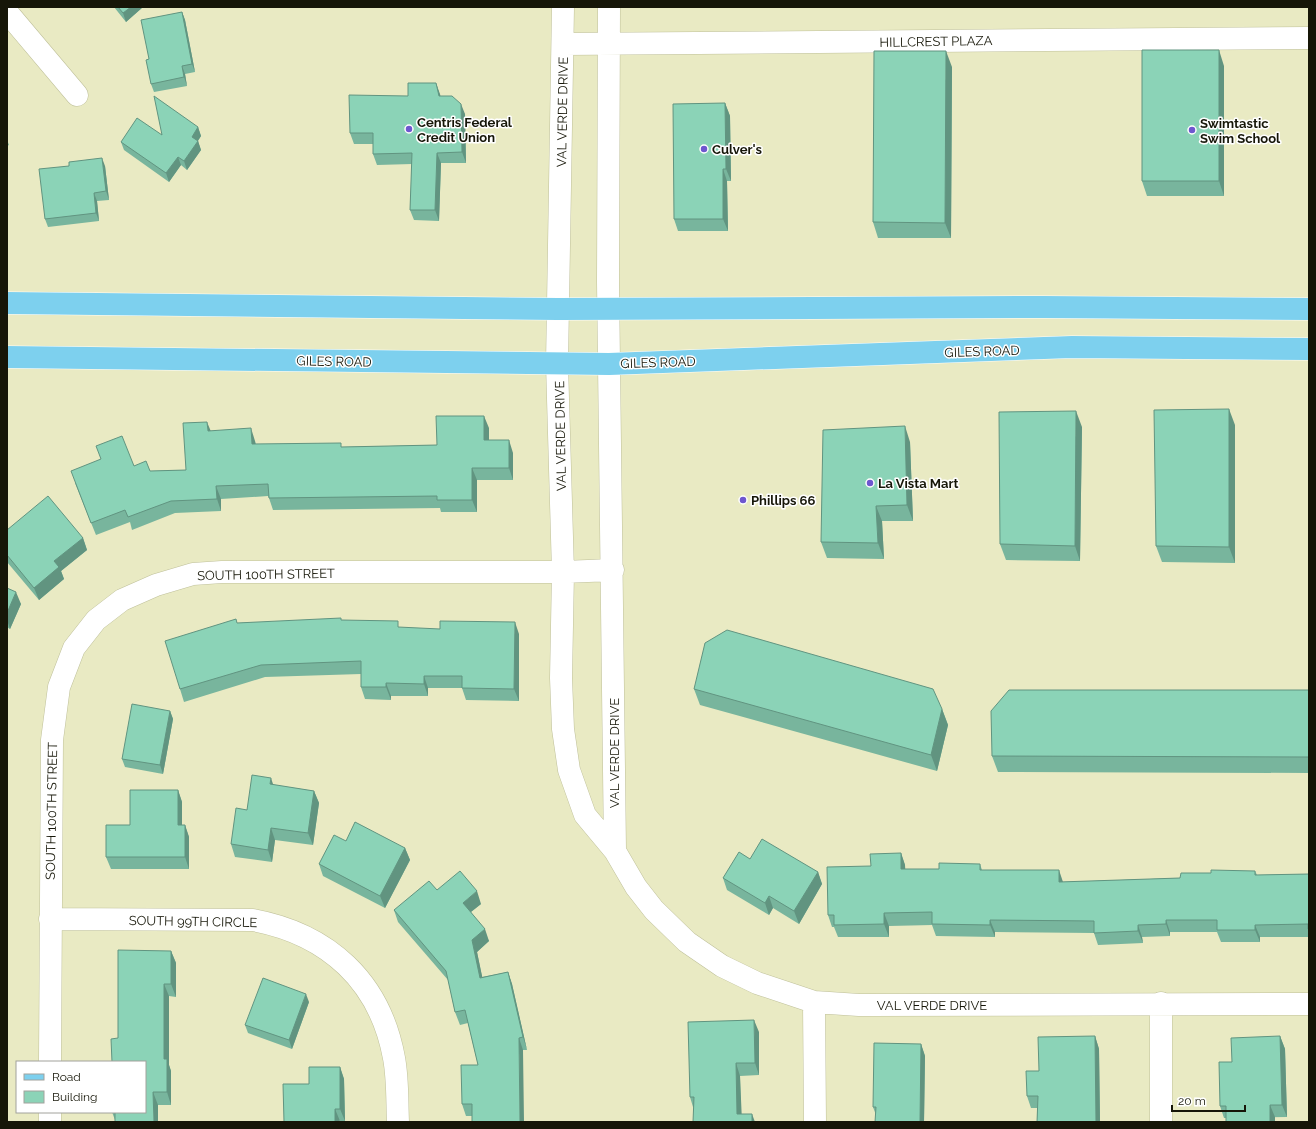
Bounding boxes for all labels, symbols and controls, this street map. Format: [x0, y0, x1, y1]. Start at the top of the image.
street label: HILLCREST PLAZA [879, 33, 993, 50]
street label: VAL VERDE DRIVE [554, 57, 571, 167]
place label: Centris Federal Credit Union [417, 115, 513, 145]
place label: Swimtastic Swim School [1200, 116, 1281, 146]
marker: Centris Federal Credit Union [404, 124, 414, 134]
marker: Swimtastic Swim School [1187, 125, 1197, 135]
place label: Culver's [712, 142, 762, 157]
marker: Culver's [699, 144, 709, 154]
street label: GILES ROAD [944, 343, 1020, 360]
street label: GILES ROAD [296, 353, 372, 370]
street label: GILES ROAD [620, 354, 696, 371]
street label: VAL VERDE DRIVE [552, 381, 569, 491]
place label: La Vista Mart [878, 476, 958, 491]
marker: La Vista Mart [865, 478, 875, 488]
place label: Phillips 66 [751, 493, 815, 508]
marker: Phillips 66 [738, 495, 748, 505]
street label: SOUTH 100TH STREET [197, 566, 335, 583]
street label: VAL VERDE DRIVE [607, 698, 622, 808]
street label: SOUTH 100TH STREET [43, 742, 60, 880]
street label: SOUTH 99TH CIRCLE [129, 913, 257, 930]
street label: VAL VERDE DRIVE [877, 998, 987, 1013]
legend [16, 1061, 146, 1113]
text: Road [52, 1070, 81, 1084]
scale bar [1172, 1087, 1245, 1113]
text: Building [52, 1090, 98, 1104]
text: 20 m [1178, 1094, 1206, 1108]

